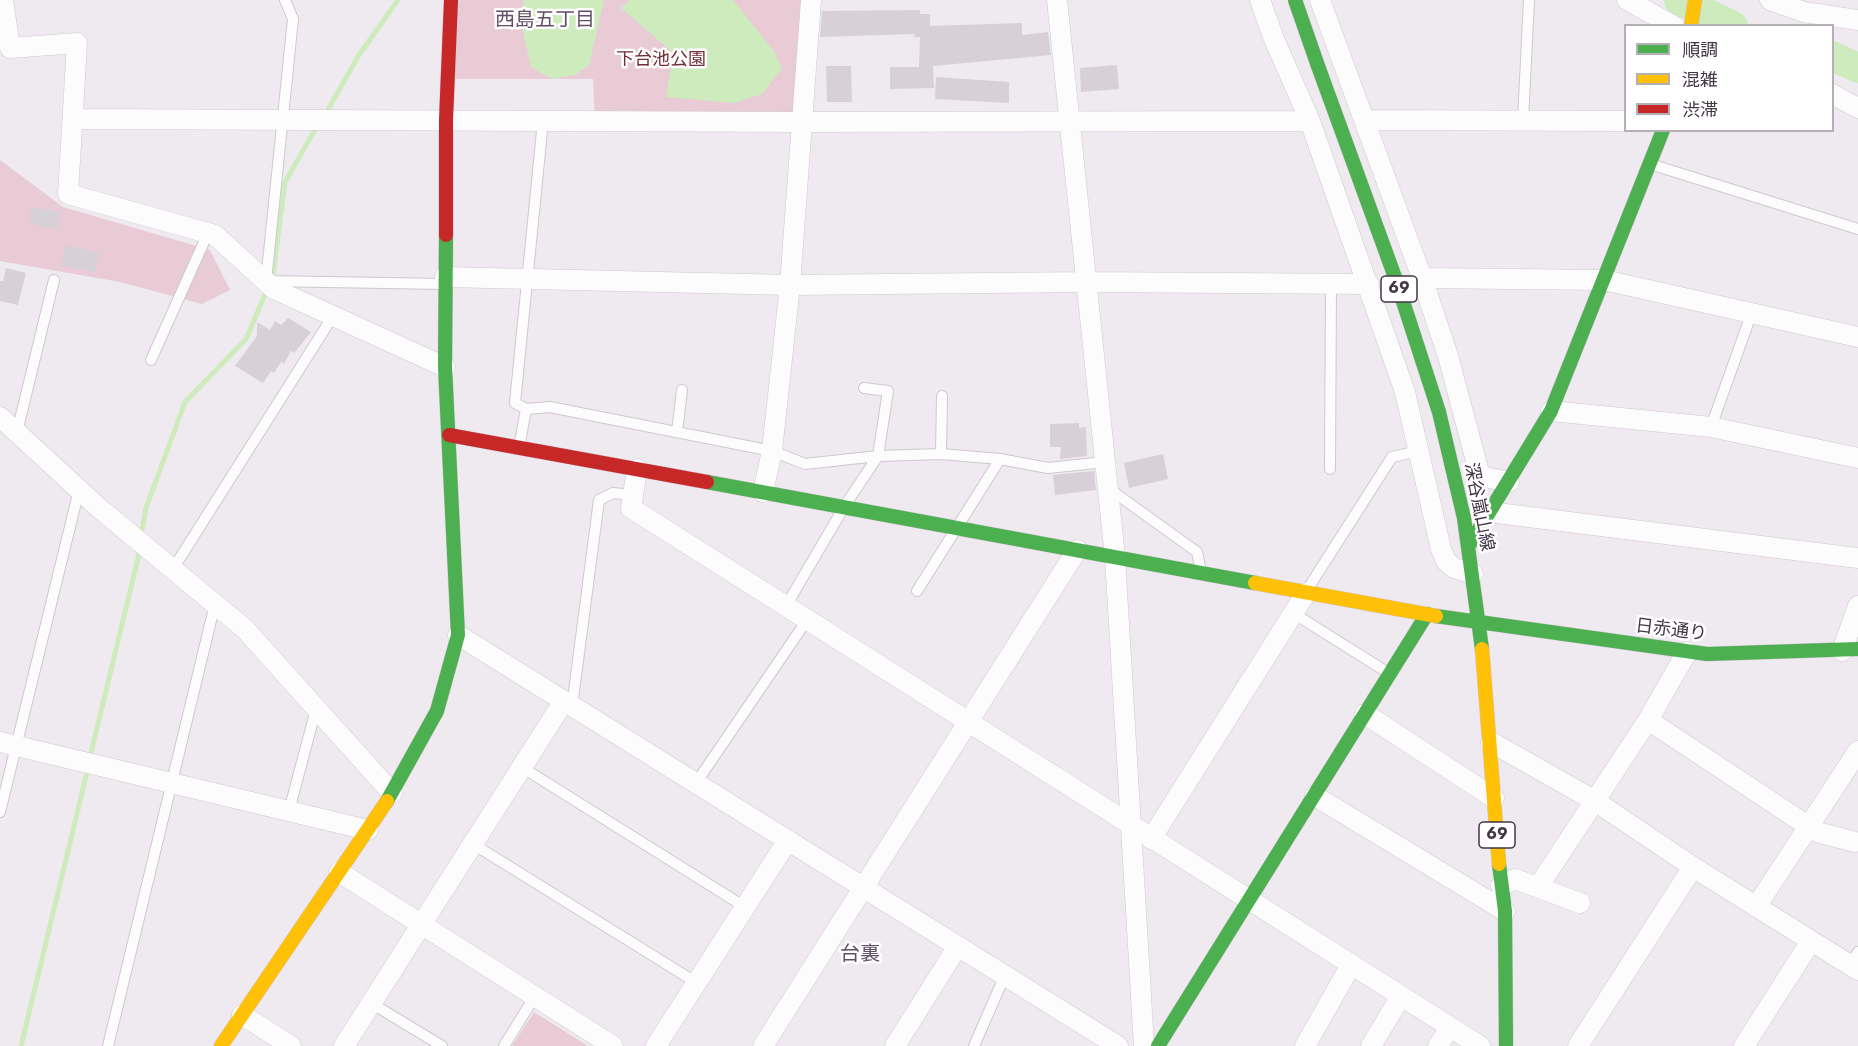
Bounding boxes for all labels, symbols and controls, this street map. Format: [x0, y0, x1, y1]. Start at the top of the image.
district label: 西島五丁目 [495, 9, 595, 33]
legend [1624, 24, 1834, 132]
text: 順調 [1682, 37, 1718, 63]
park label: 下台池公園 [616, 50, 706, 72]
text: 混雑 [1682, 67, 1718, 93]
text: 渋滞 [1682, 97, 1718, 123]
road number: 69 [1381, 276, 1417, 302]
street label: 深谷嵐山線 [1459, 461, 1497, 553]
street label: 日赤通り [1634, 616, 1708, 646]
road number: 69 [1479, 822, 1515, 848]
district label: 台裏 [840, 943, 880, 967]

